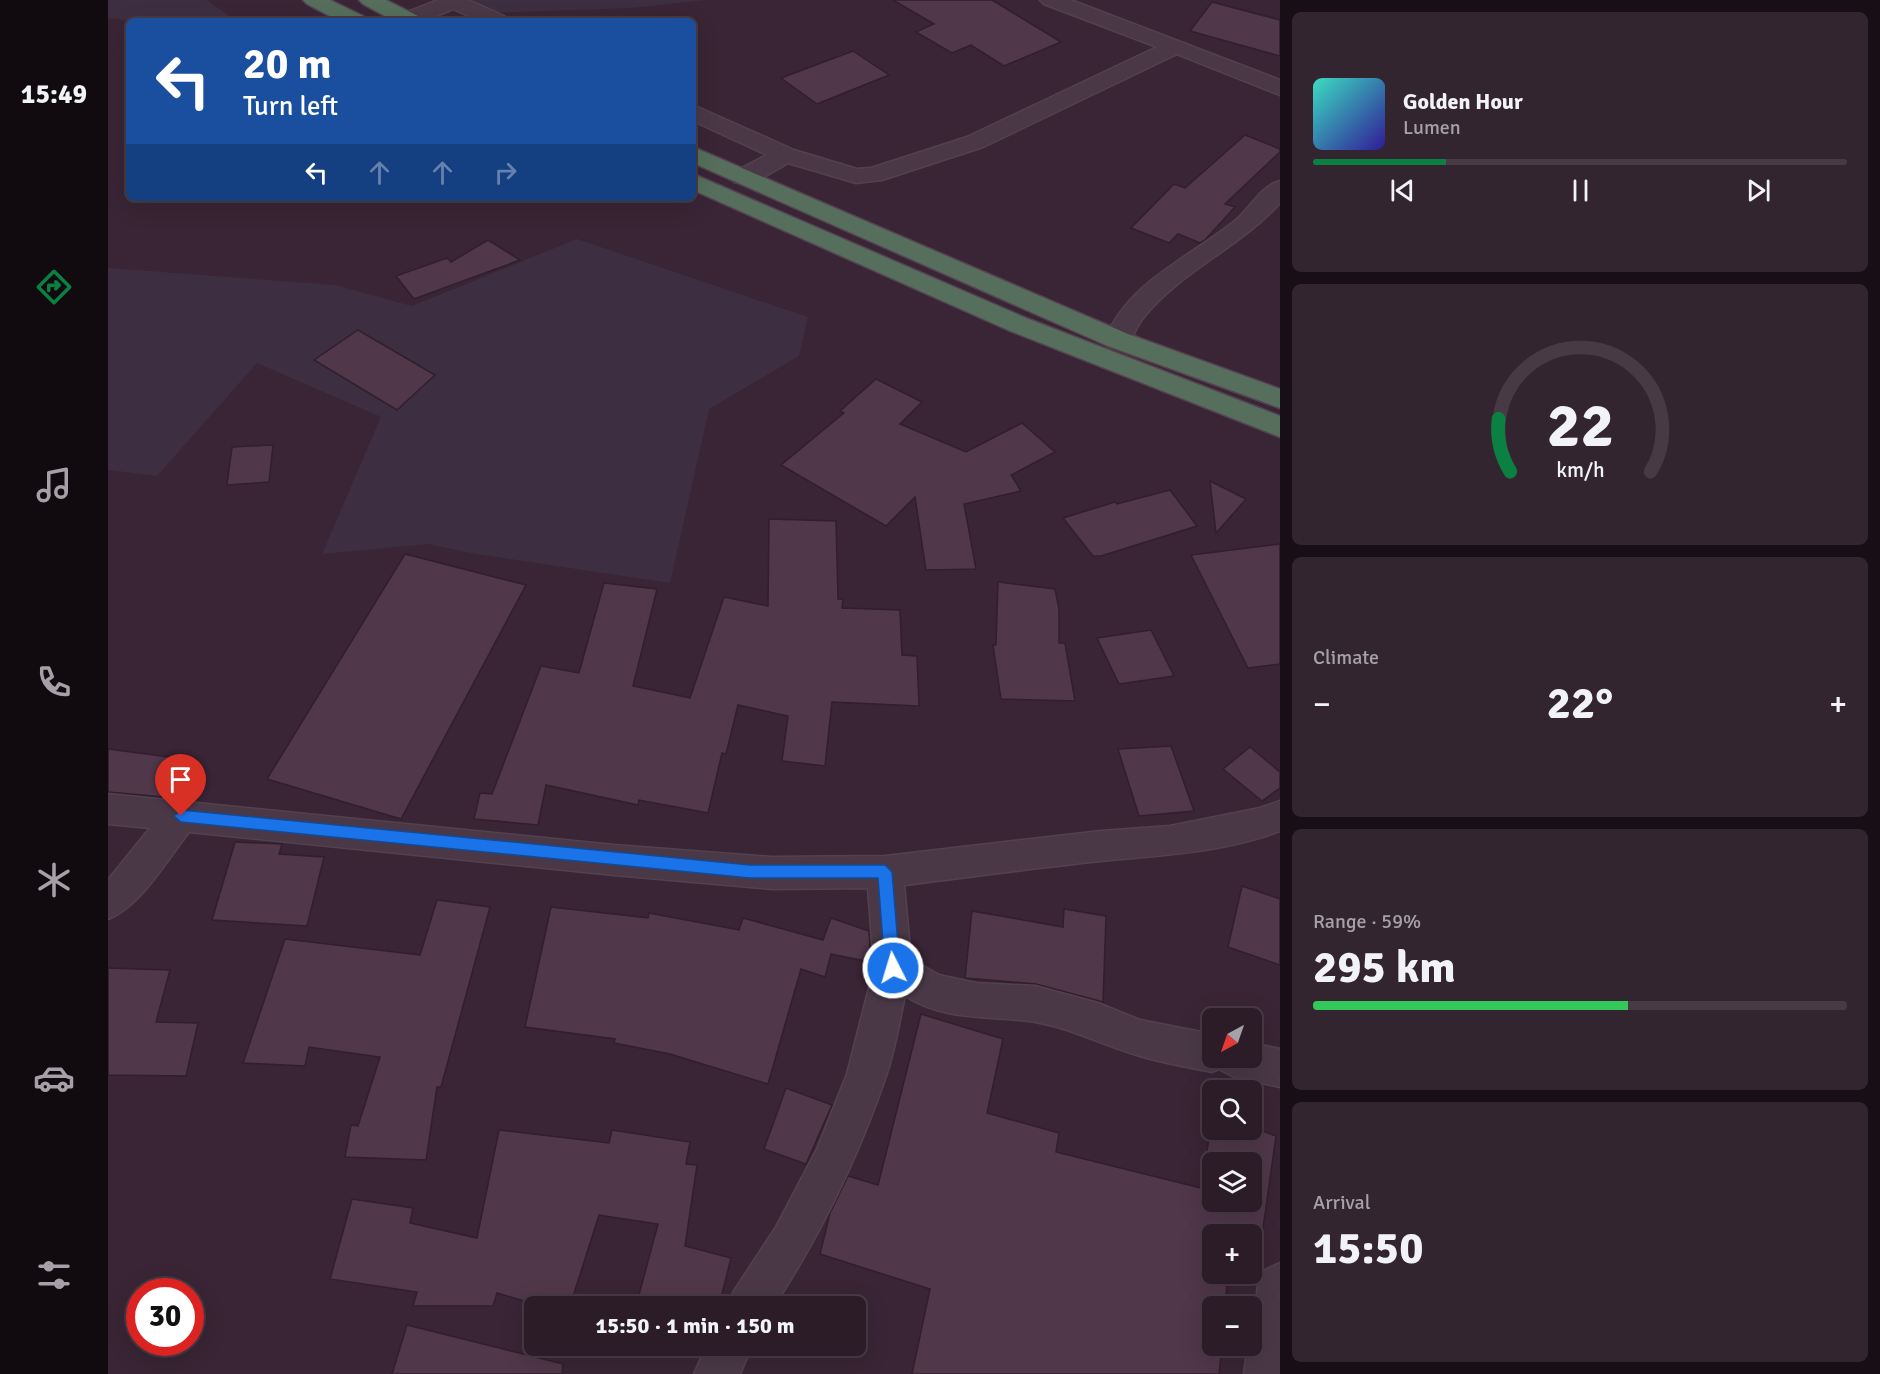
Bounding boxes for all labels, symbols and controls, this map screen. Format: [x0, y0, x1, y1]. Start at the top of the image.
text: 20 m [243, 39, 332, 90]
icon: left [144, 42, 222, 120]
text: 15:49 [21, 78, 87, 111]
text: Golden Hour [1403, 88, 1523, 115]
text: Turn left [243, 90, 338, 123]
text: Lumen [1403, 115, 1461, 140]
icon: left [300, 156, 333, 189]
icon: ahead [363, 156, 396, 189]
icon: ahead [426, 156, 459, 189]
icon: right [489, 156, 522, 189]
icon: previous [1386, 174, 1419, 207]
icon: pause [1564, 174, 1597, 207]
icon: next [1742, 174, 1775, 207]
icon: directions [33, 266, 75, 308]
text: 22 [1546, 387, 1614, 464]
text: km/h [1556, 457, 1604, 483]
icon: music [33, 464, 75, 506]
text: Climate [1313, 645, 1379, 670]
icon: phone [33, 661, 75, 703]
text: 22° [1547, 676, 1613, 731]
text: − [1313, 684, 1331, 725]
text: + [1829, 684, 1847, 725]
pin [155, 754, 206, 816]
icon: arrive [164, 763, 197, 796]
icon: climate [33, 859, 75, 901]
text: Range · 59% [1313, 909, 1421, 934]
position arrow [861, 936, 925, 1000]
text: 295 km [1313, 940, 1456, 995]
north arrow [1202, 1008, 1262, 1068]
map controls [1202, 1008, 1262, 1356]
icon: car [33, 1057, 75, 1099]
button: search [1202, 1080, 1262, 1140]
button: layers [1202, 1152, 1262, 1212]
text: Arrival [1313, 1190, 1371, 1215]
text: 15:50 [1313, 1221, 1423, 1276]
button: + [1202, 1224, 1262, 1284]
icon: filters [33, 1254, 75, 1296]
speed limit sign: 30 [126, 1278, 204, 1356]
button: − [1202, 1296, 1262, 1356]
text: 15:50 · 1 min · 150 m [595, 1312, 795, 1339]

